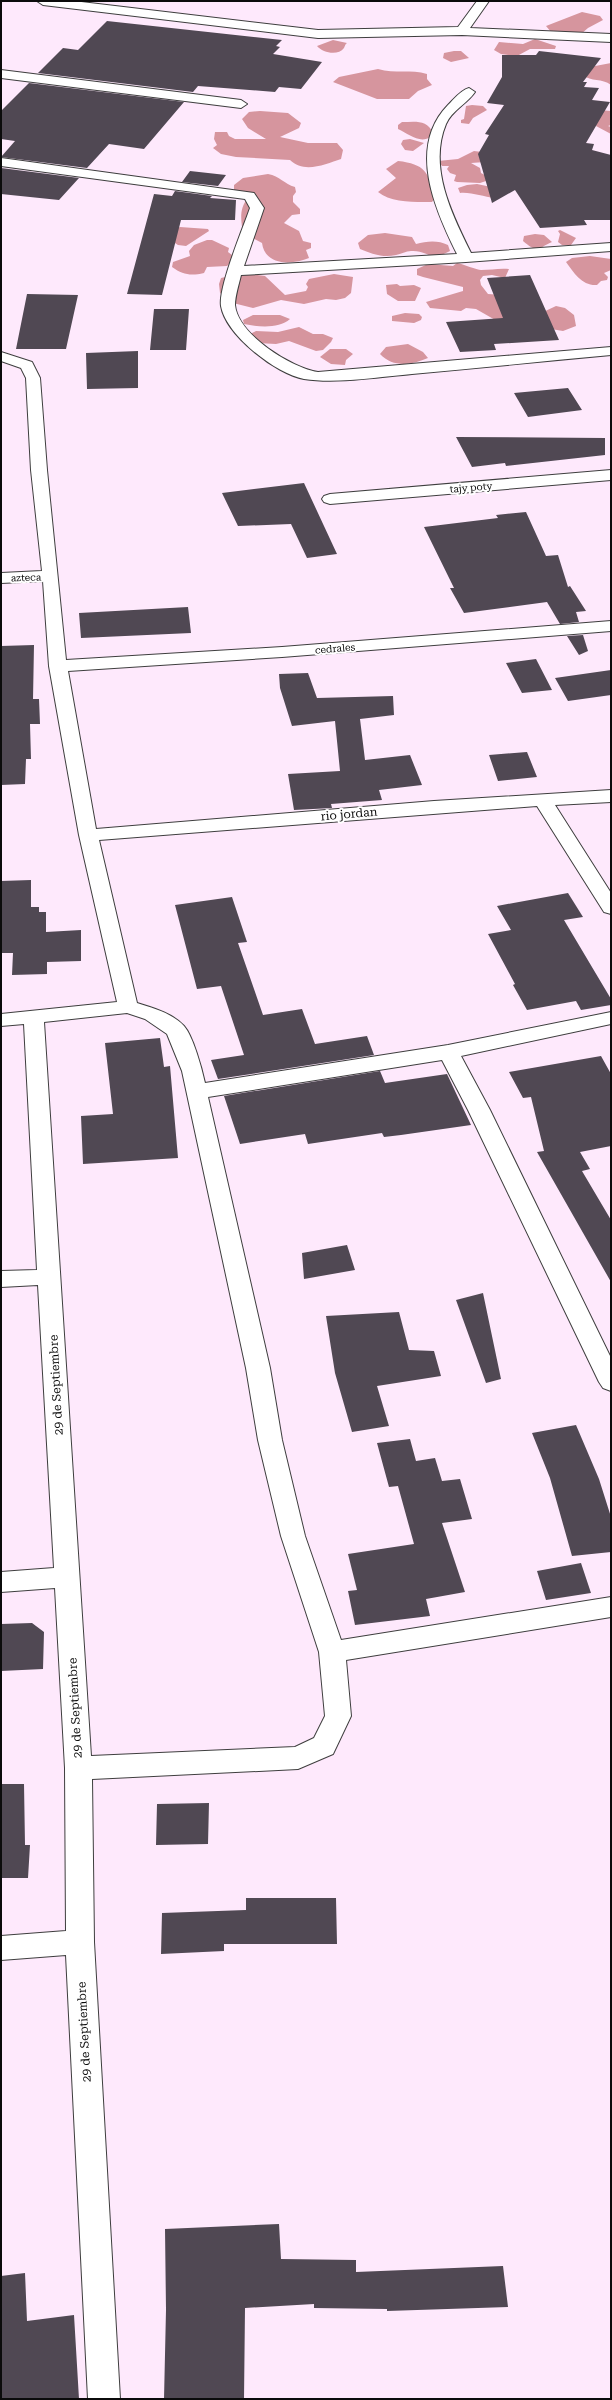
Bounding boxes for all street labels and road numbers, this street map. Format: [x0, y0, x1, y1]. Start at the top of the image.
street label: tajy poty [449, 480, 493, 495]
street label: azteca [11, 571, 42, 584]
street label: cedrales [314, 641, 356, 656]
street label: rio jordan [320, 805, 378, 823]
street label: 29 de Septiembre [46, 1334, 66, 1436]
street label: 29 de Septiembre [65, 1657, 85, 1759]
street label: 29 de Septiembre [74, 1981, 94, 2083]

